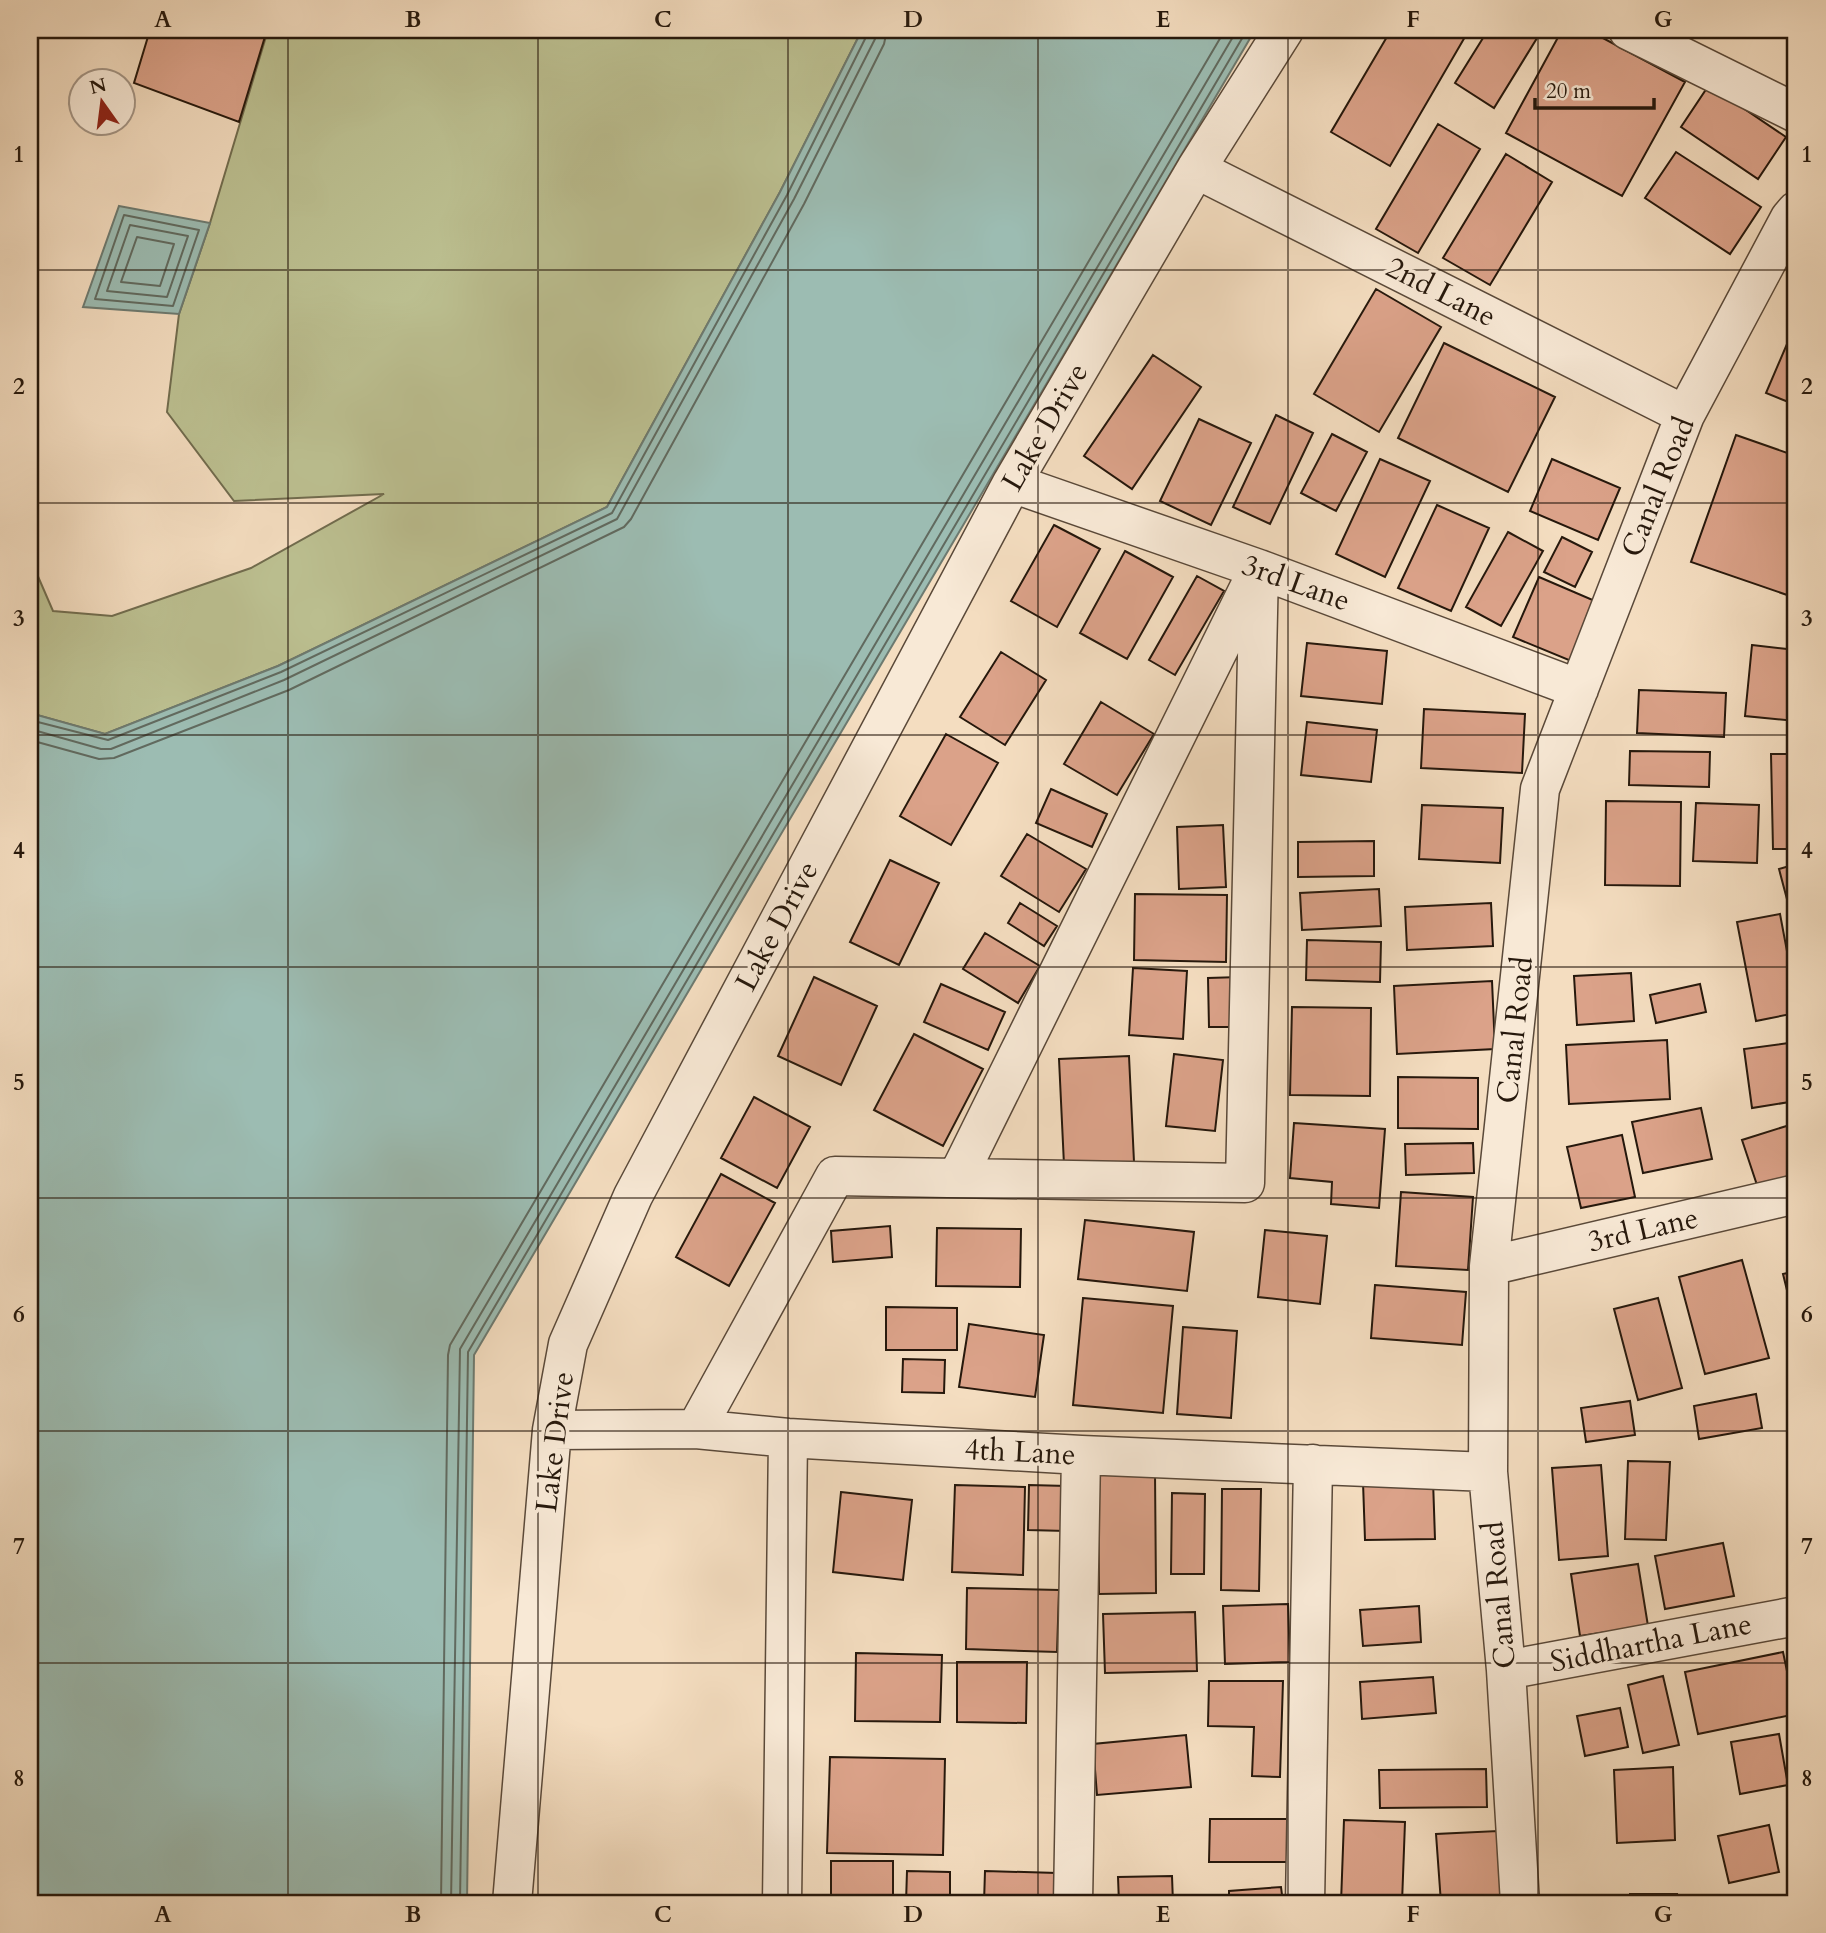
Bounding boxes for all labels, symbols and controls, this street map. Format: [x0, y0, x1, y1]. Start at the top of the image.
text: A [154, 4, 172, 35]
text: B [405, 4, 421, 35]
text: C [654, 4, 672, 35]
text: D [903, 4, 923, 35]
text: E [1156, 4, 1170, 35]
text: F [1406, 4, 1420, 35]
text: G [1654, 4, 1673, 35]
north arrow [66, 66, 136, 136]
scale bar [1535, 66, 1654, 110]
text: N [87, 72, 110, 101]
text: 20 m [1546, 77, 1591, 106]
text: 1 [13, 139, 25, 170]
text: 1 [1801, 139, 1813, 170]
street label: 2nd Lane [1379, 247, 1503, 337]
street label: Lake Drive [992, 356, 1098, 498]
text: 2 [13, 371, 25, 402]
text: 2 [1801, 371, 1813, 402]
street label: Canal Road [1611, 411, 1705, 563]
street label: 3rd Lane [1236, 545, 1356, 621]
text: 3 [13, 603, 25, 634]
text: 3 [1801, 603, 1813, 634]
text: 4 [13, 835, 25, 866]
text: 4 [1801, 835, 1813, 866]
street label: Lake Drive [726, 854, 828, 998]
street label: Canal Road [1487, 954, 1543, 1106]
text: 5 [13, 1067, 25, 1098]
text: 5 [1801, 1067, 1813, 1098]
street label: 3rd Lane [1584, 1197, 1702, 1263]
text: 6 [13, 1299, 25, 1330]
text: 6 [1801, 1299, 1813, 1330]
street label: Lake Drive [526, 1369, 584, 1515]
street label: 4th Lane [963, 1429, 1077, 1475]
street label: Canal Road [1472, 1520, 1526, 1670]
text: 7 [13, 1531, 25, 1562]
text: 7 [1801, 1531, 1813, 1562]
street label: Siddhartha Lane [1547, 1603, 1755, 1683]
text: 8 [13, 1763, 25, 1794]
text: 8 [1801, 1763, 1813, 1794]
text: A [154, 1899, 172, 1930]
text: B [405, 1899, 421, 1930]
text: C [654, 1899, 672, 1930]
text: D [903, 1899, 923, 1930]
text: E [1156, 1899, 1170, 1930]
text: F [1406, 1899, 1420, 1930]
text: G [1654, 1899, 1673, 1930]

